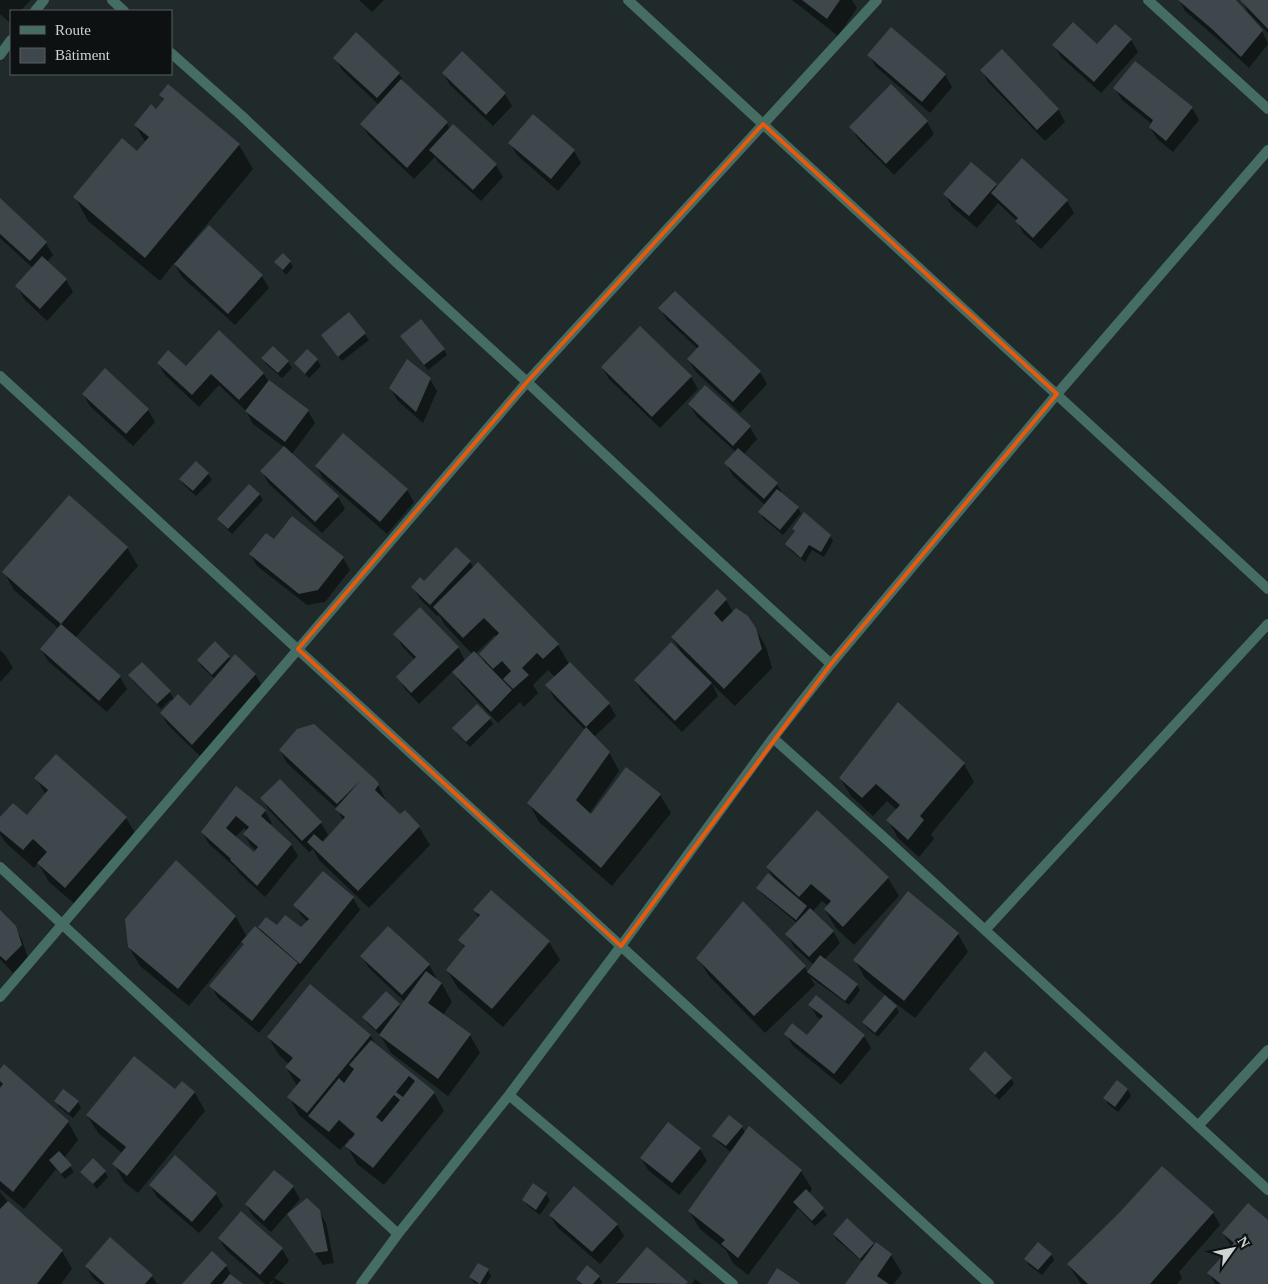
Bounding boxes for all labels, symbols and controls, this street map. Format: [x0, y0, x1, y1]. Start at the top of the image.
legend [10, 10, 172, 75]
text: Route [55, 22, 91, 38]
text: Bâtiment [55, 47, 111, 63]
north arrow [1208, 1224, 1258, 1274]
text: N [1234, 1234, 1253, 1251]

